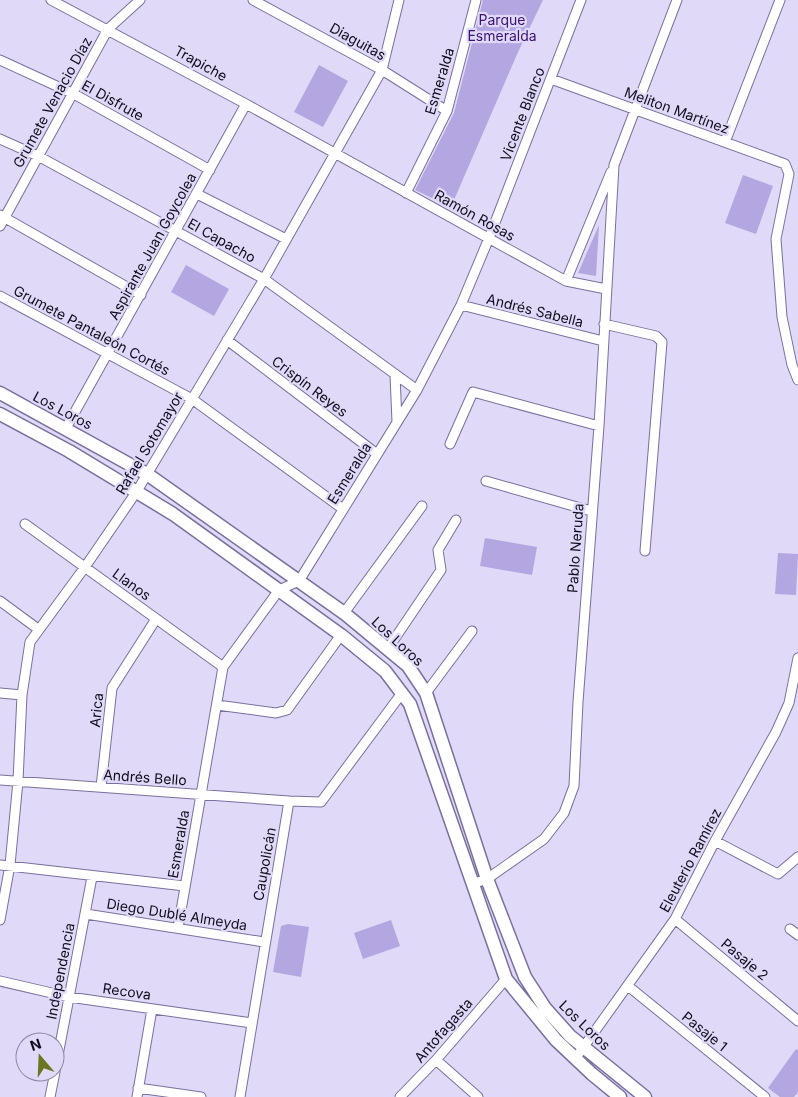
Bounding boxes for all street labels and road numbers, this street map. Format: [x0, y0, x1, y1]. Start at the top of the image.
street label: Diaguitas [327, 19, 389, 63]
street label: Grumete Venacio Díaz [9, 34, 95, 170]
street label: Trapiche [172, 42, 230, 84]
street label: Esmeralda [421, 45, 457, 117]
street label: Vicente Blanco [496, 65, 548, 163]
street label: El Disfrute [79, 76, 147, 124]
street label: Meliton Martínez [622, 83, 732, 137]
street label: Aspirante Juan Goycolea [104, 170, 200, 322]
street label: Ramón Rosas [432, 186, 518, 244]
street label: El Capacho [185, 214, 259, 266]
street label: Grumete Pantaleón Cortés [11, 281, 173, 379]
street label: Andrés Sabella [485, 290, 585, 330]
street label: Crispín Reyes [269, 352, 351, 420]
street label: Los Loros [30, 387, 96, 433]
street label: Rafael Sotomayor [112, 389, 186, 497]
street label: Esmeralda [323, 439, 375, 507]
street label: Pablo Neruda [563, 503, 587, 593]
street label: Llanos [110, 564, 154, 604]
street label: Los Loros [369, 613, 427, 669]
street label: Arica [86, 692, 106, 728]
street label: Andrés Bello [103, 766, 187, 788]
street label: Eleuterio Ramírez [655, 805, 725, 915]
street label: Esmeralda [164, 808, 192, 880]
street label: Caupolicán [249, 826, 279, 902]
street label: Diego Dublé Almeyda [105, 894, 249, 934]
street label: Independencia [42, 921, 78, 1021]
street label: Pasaje 2 [718, 934, 772, 984]
street label: Recova [102, 979, 152, 1003]
street label: Antofagasta [410, 994, 476, 1066]
street label: Los Loros [556, 996, 614, 1054]
street label: Pasaje 1 [679, 1008, 731, 1054]

